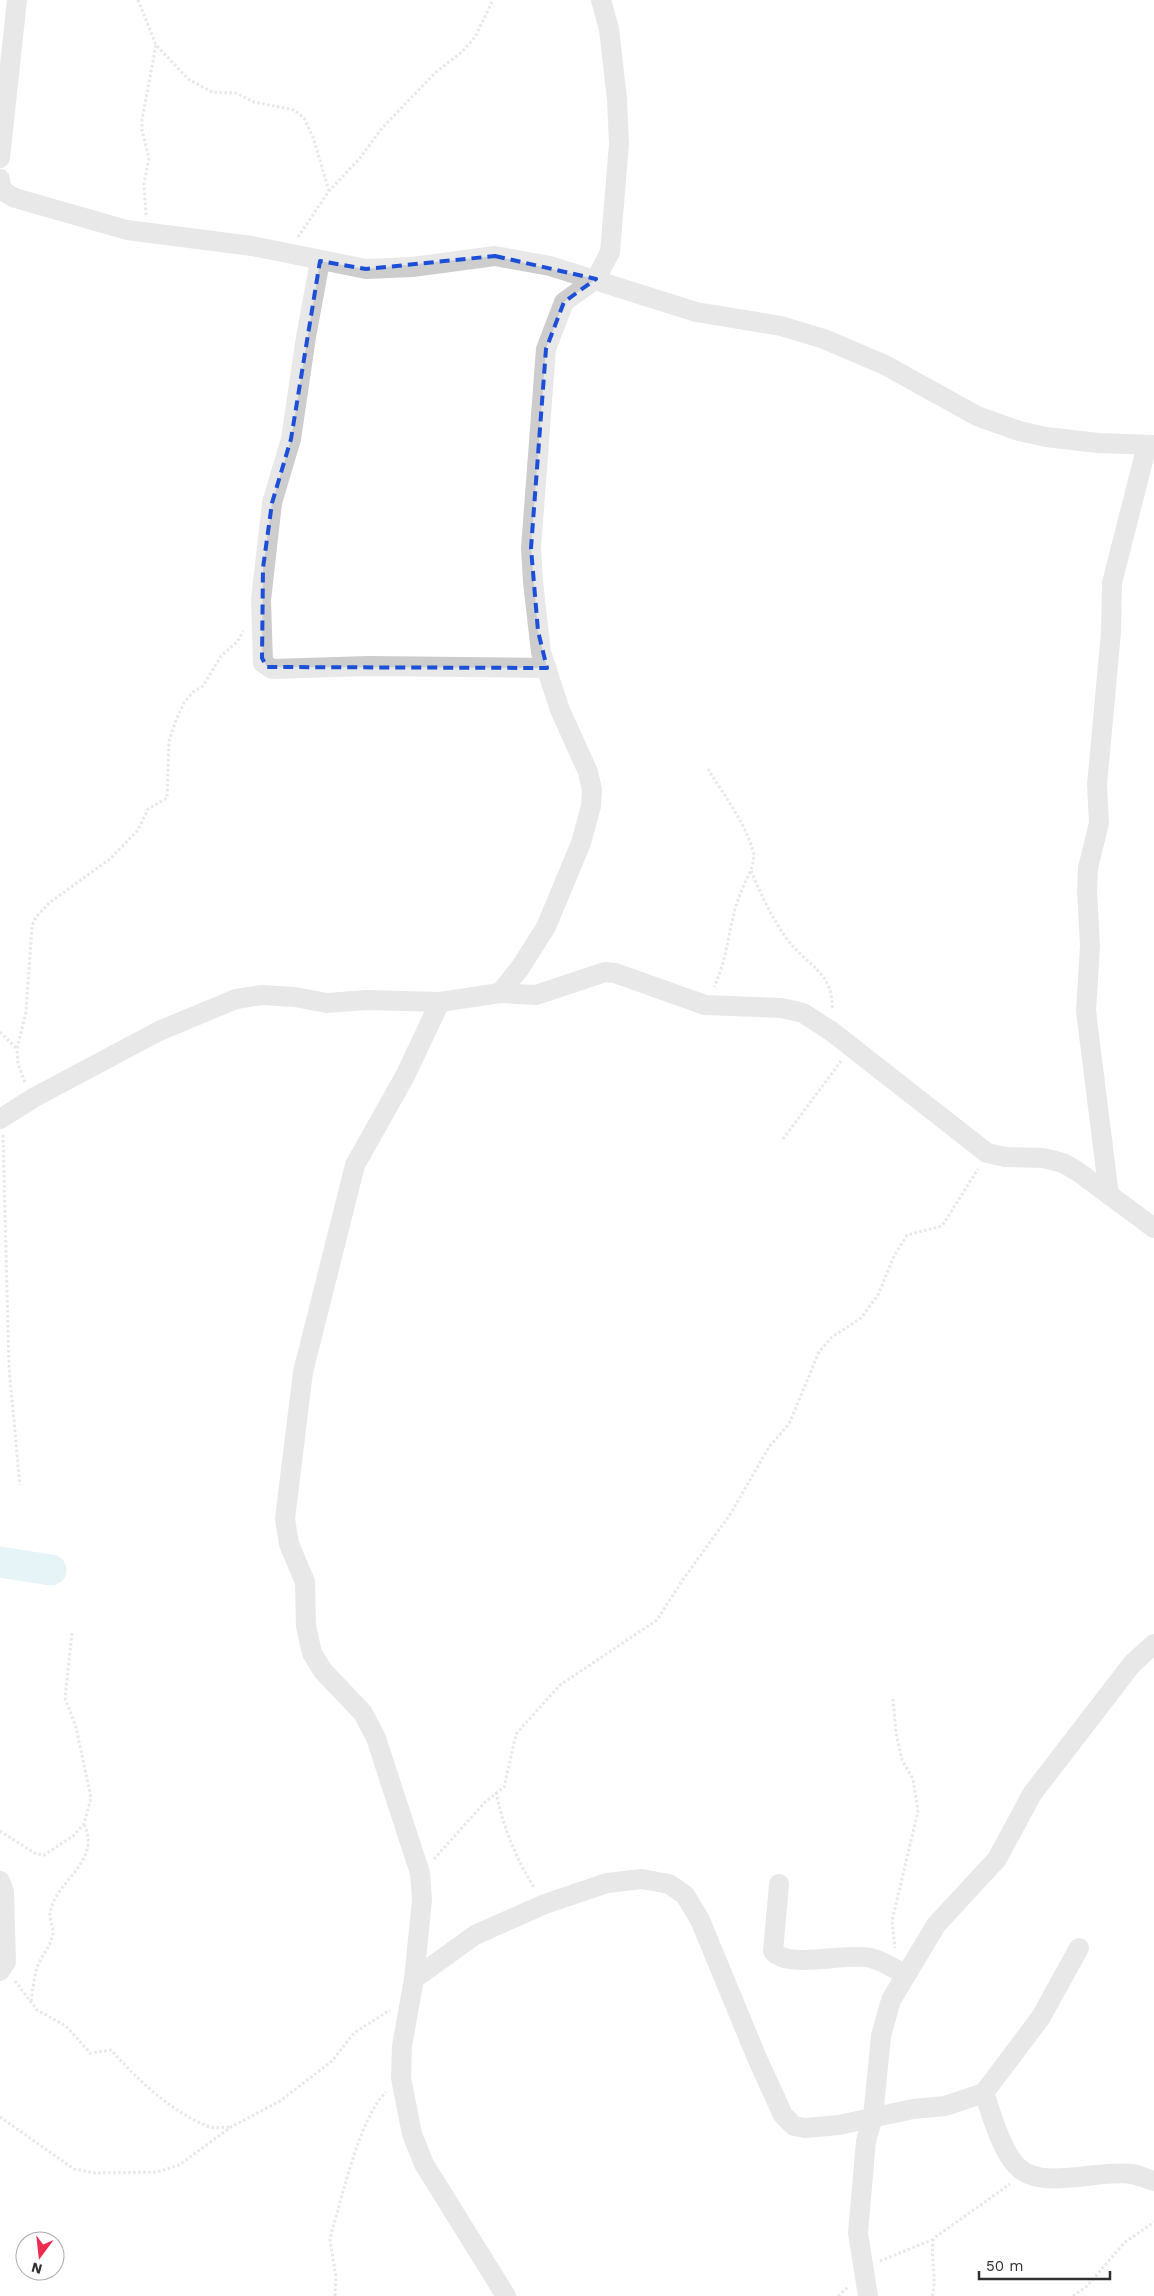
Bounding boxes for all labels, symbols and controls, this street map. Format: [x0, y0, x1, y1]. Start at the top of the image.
north arrow [15, 2231, 65, 2281]
scale bar [979, 2248, 1110, 2280]
text: 50 m [986, 2257, 1023, 2275]
text: N [30, 2259, 44, 2278]

